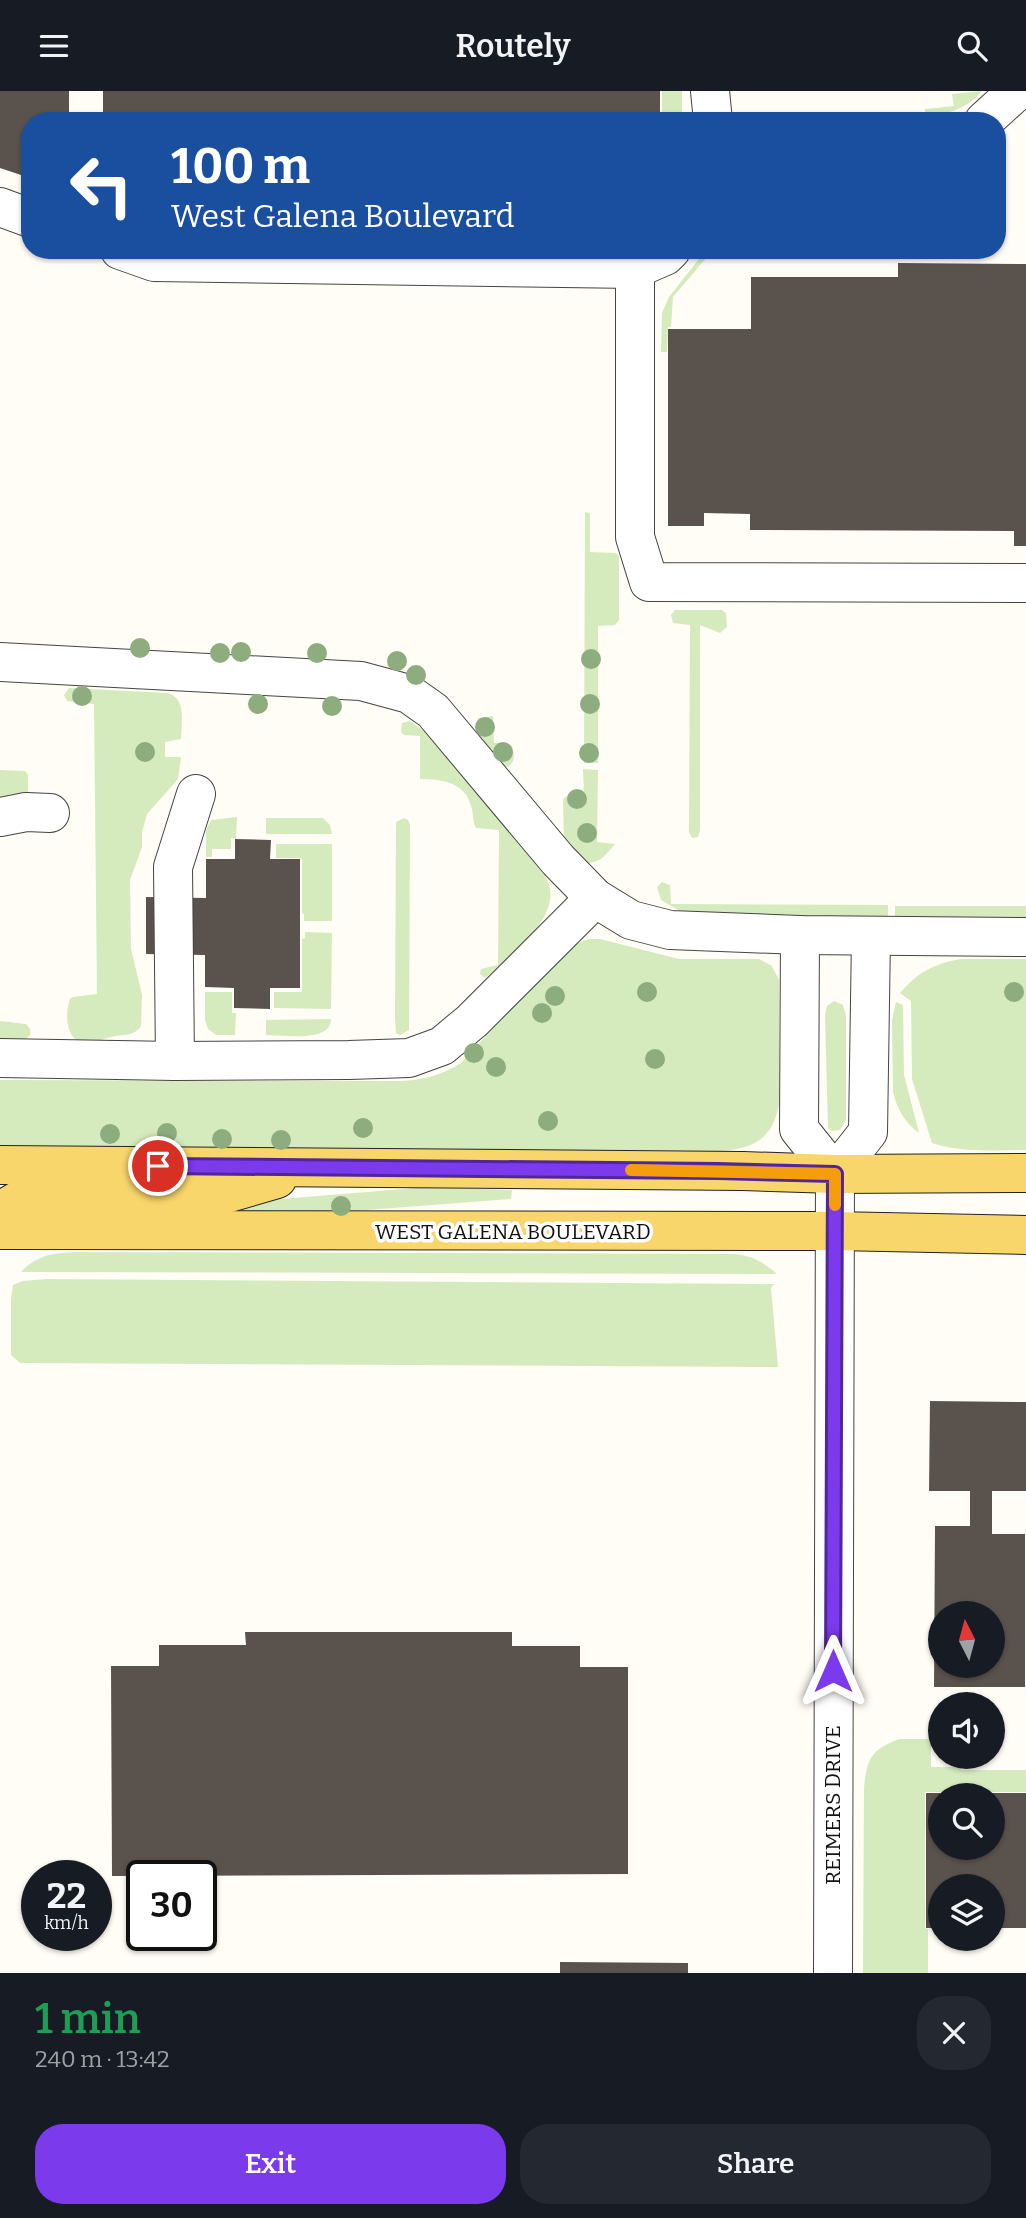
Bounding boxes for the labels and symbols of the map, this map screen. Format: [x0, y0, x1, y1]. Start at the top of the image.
pin [128, 1136, 188, 1196]
street label: WEST GALENA BOULEVARD [375, 1219, 651, 1245]
north arrow [928, 1601, 1004, 1678]
position arrow [796, 1634, 870, 1708]
street label: REIMERS DRIVE [820, 1725, 846, 1885]
speed limit sign: 30 [126, 1860, 217, 1951]

